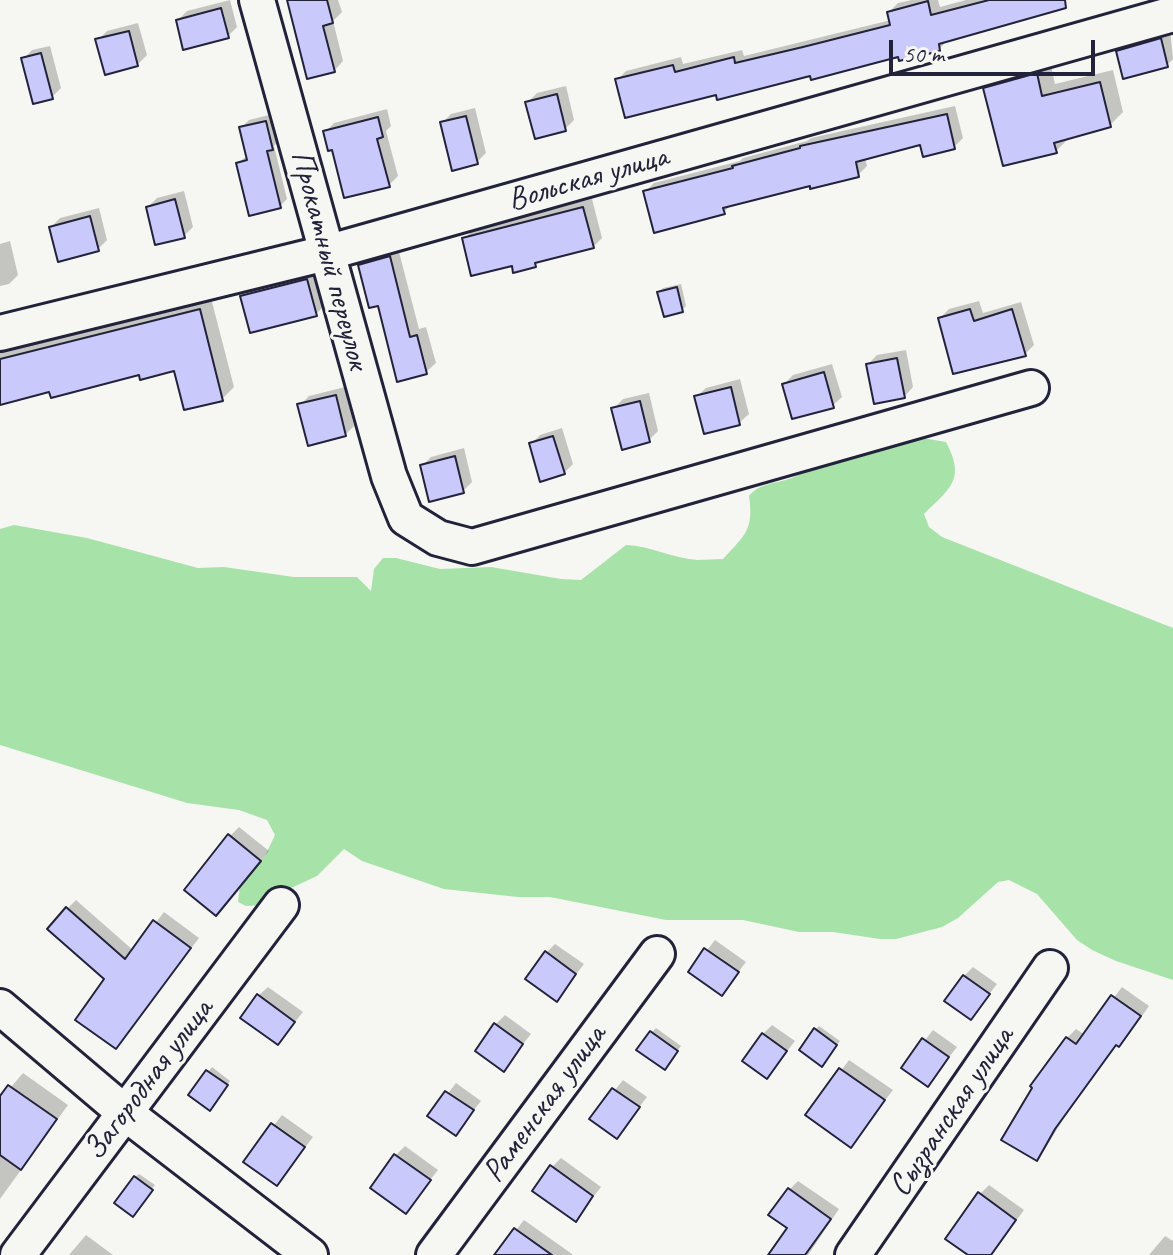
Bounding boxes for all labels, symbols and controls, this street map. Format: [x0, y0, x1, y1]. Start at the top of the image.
scale bar [893, 24, 1099, 74]
text: 50 m [903, 39, 944, 69]
street label: Вольская улица [504, 138, 672, 220]
street label: Прокатный переулок [281, 146, 377, 374]
street label: Загородная улица [76, 992, 222, 1168]
street label: Раменская улица [475, 1018, 615, 1190]
street label: Сызранская улица [881, 1020, 1023, 1204]

